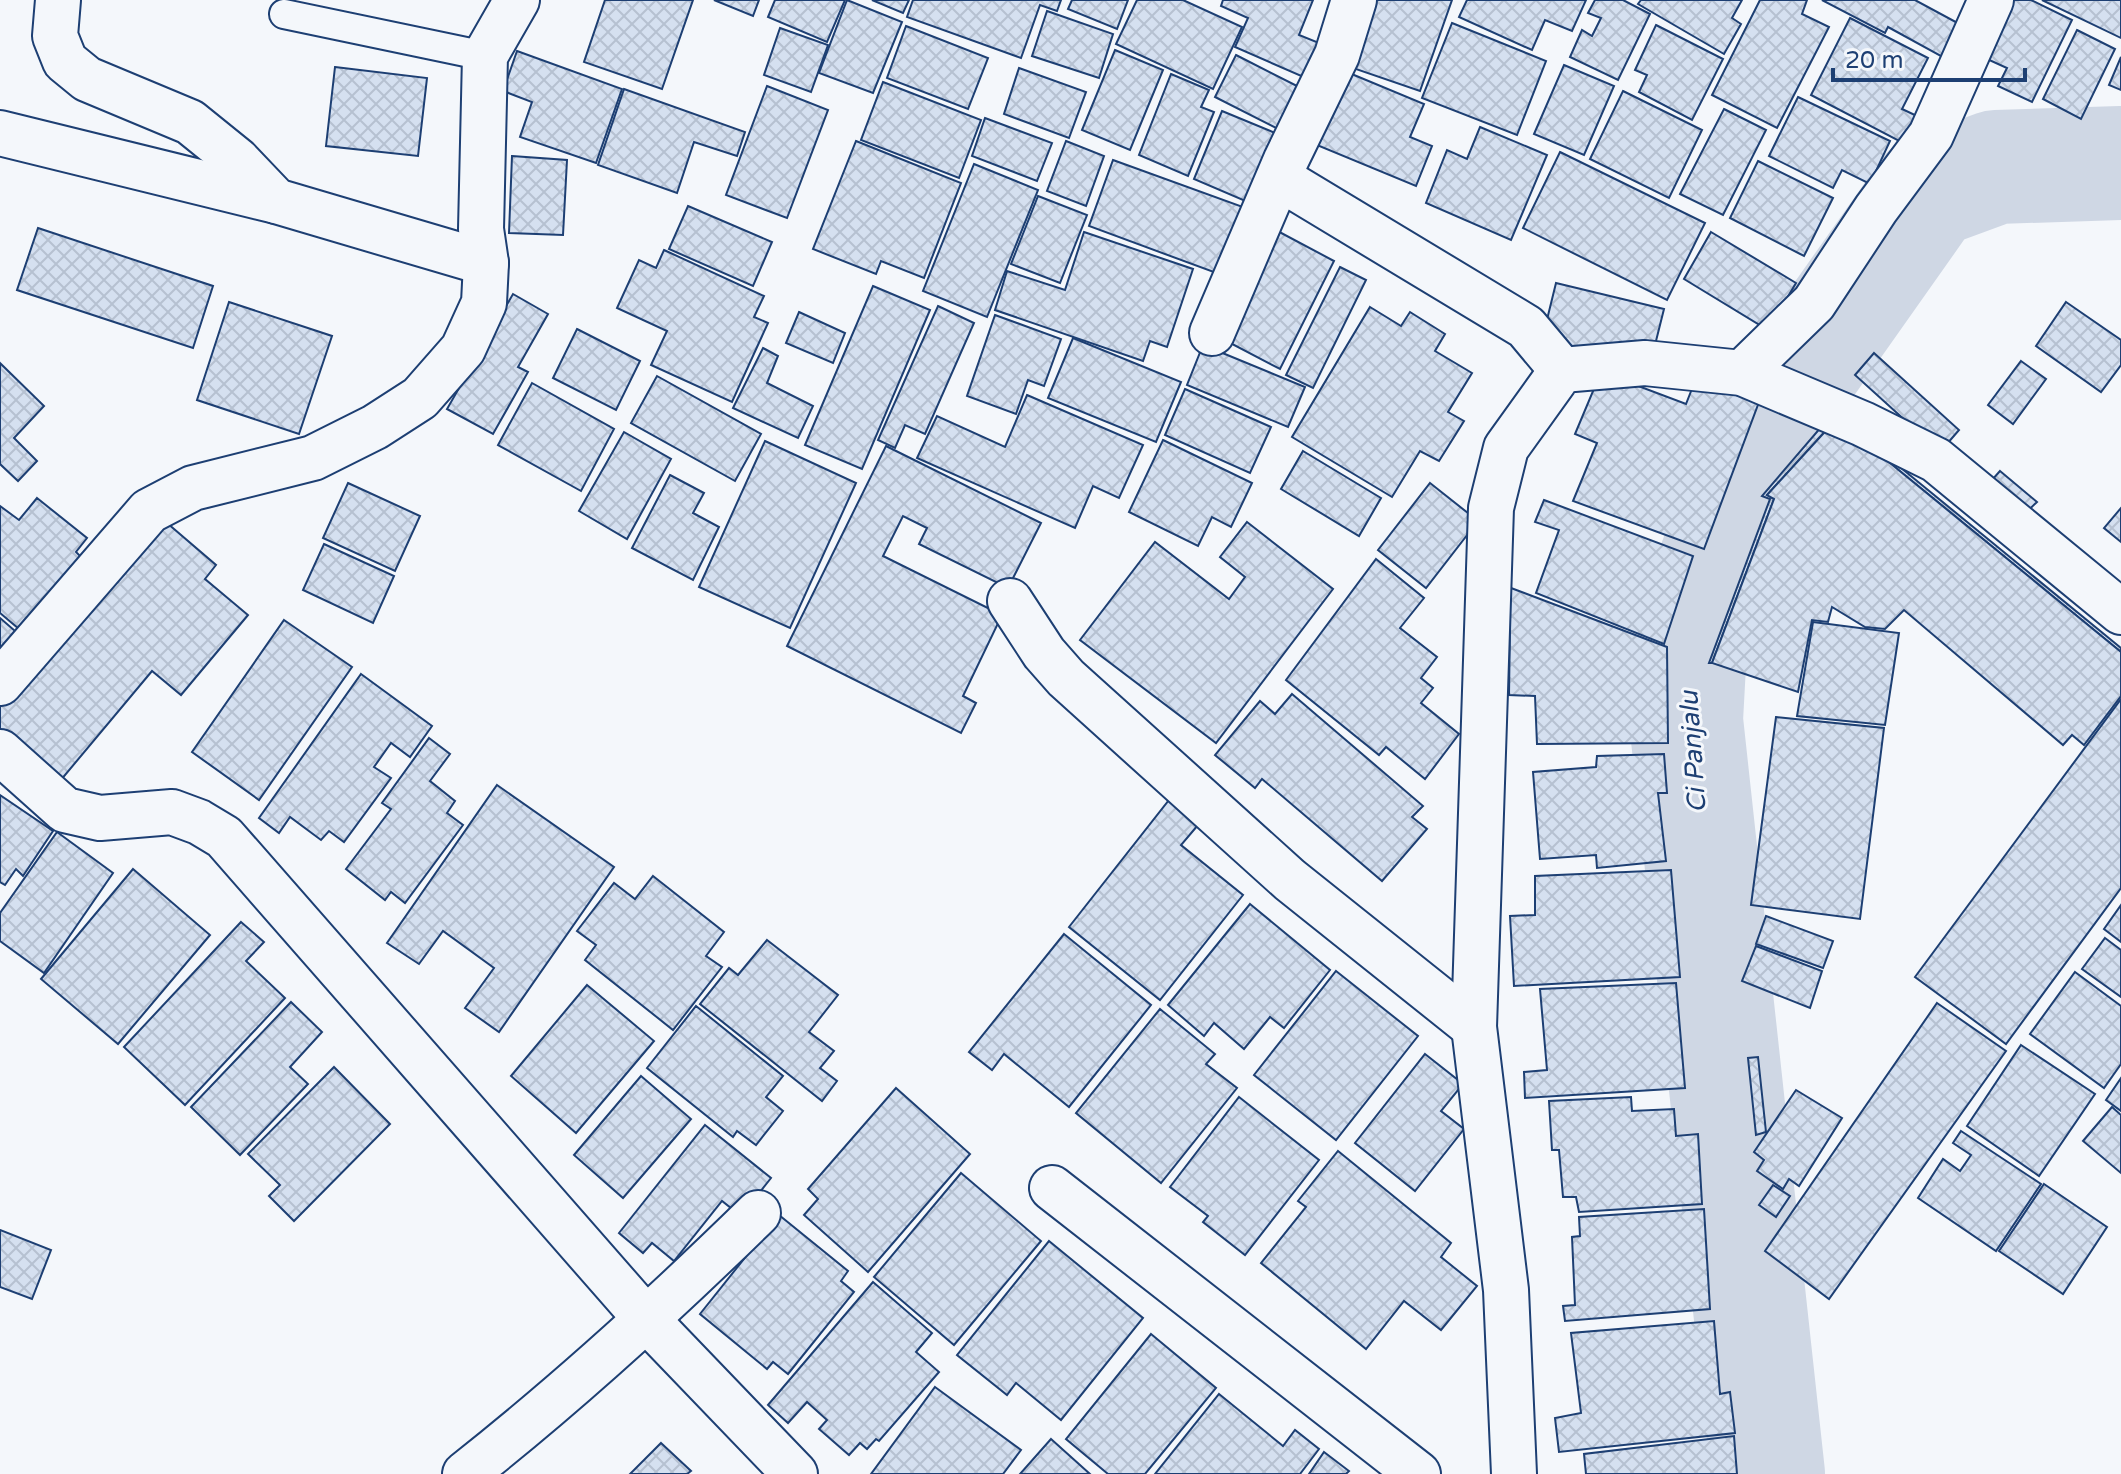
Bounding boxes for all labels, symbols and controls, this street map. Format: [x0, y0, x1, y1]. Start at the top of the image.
scale bar [1833, 32, 2025, 82]
text: 20 m [1845, 46, 1903, 75]
water label: Ci Panjalu [1673, 689, 1713, 814]

